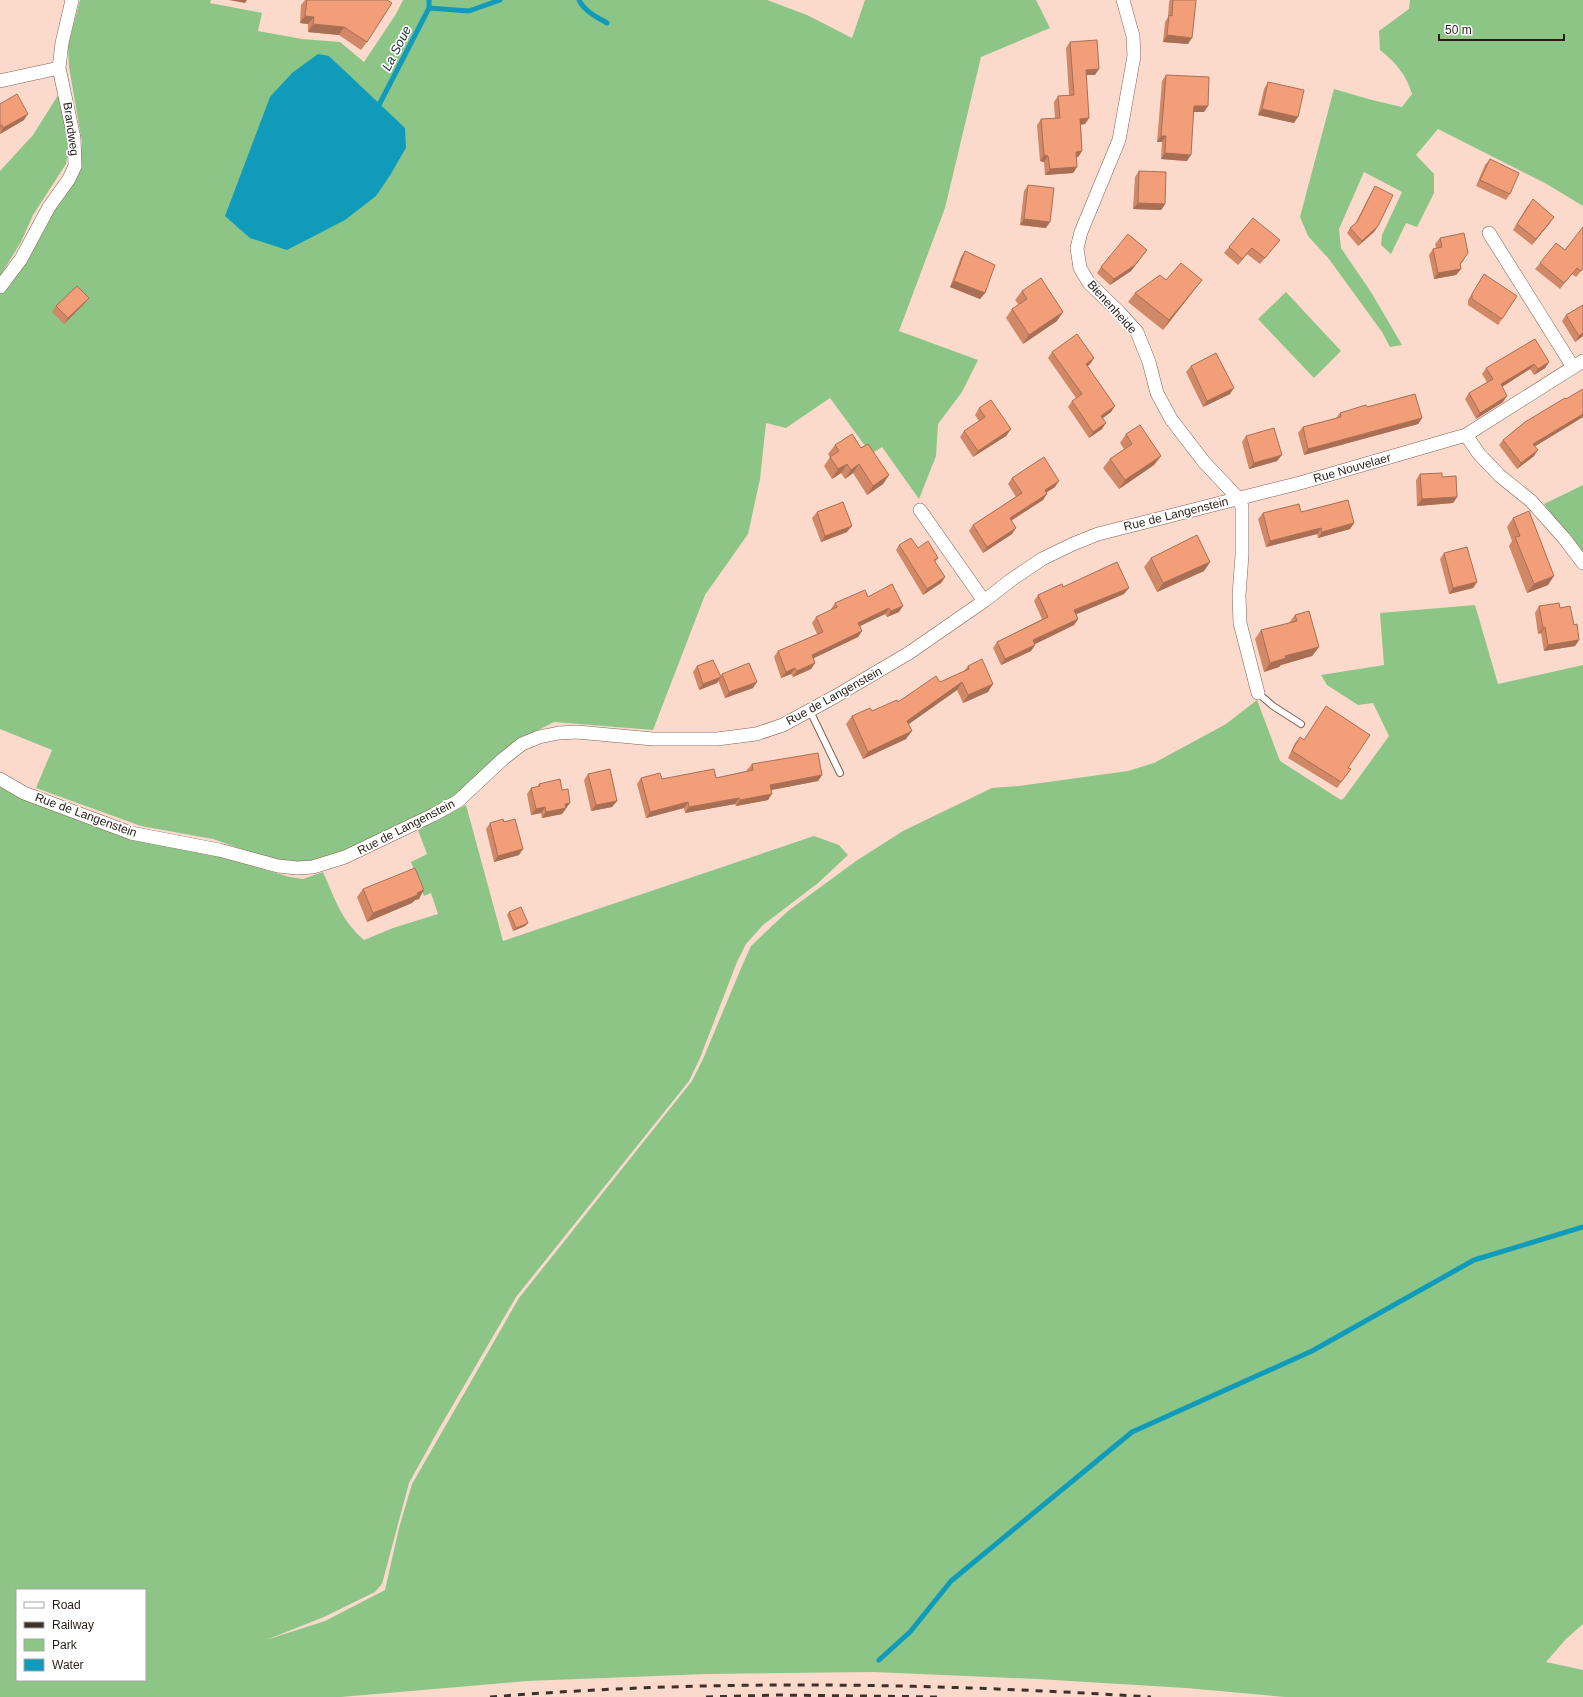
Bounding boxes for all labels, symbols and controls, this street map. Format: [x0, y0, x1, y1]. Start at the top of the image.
scale bar [1439, 16, 1564, 42]
water label: La Soue [379, 23, 414, 73]
text: 50 m [1445, 23, 1472, 37]
street label: Brandweg [60, 101, 82, 157]
street label: Bienenheide [1084, 278, 1140, 337]
street label: Rue Nouvelaer [1312, 450, 1392, 486]
street label: Rue de Langenstein [1122, 494, 1230, 534]
street label: Rue de Langenstein [784, 664, 884, 728]
street label: Rue de Langenstein [33, 790, 139, 840]
street label: Rue de Langenstein [355, 796, 457, 858]
legend [16, 1589, 146, 1681]
text: Road [52, 1598, 81, 1612]
text: Railway [52, 1618, 94, 1632]
text: Park [52, 1638, 78, 1652]
text: Water [52, 1658, 84, 1672]

